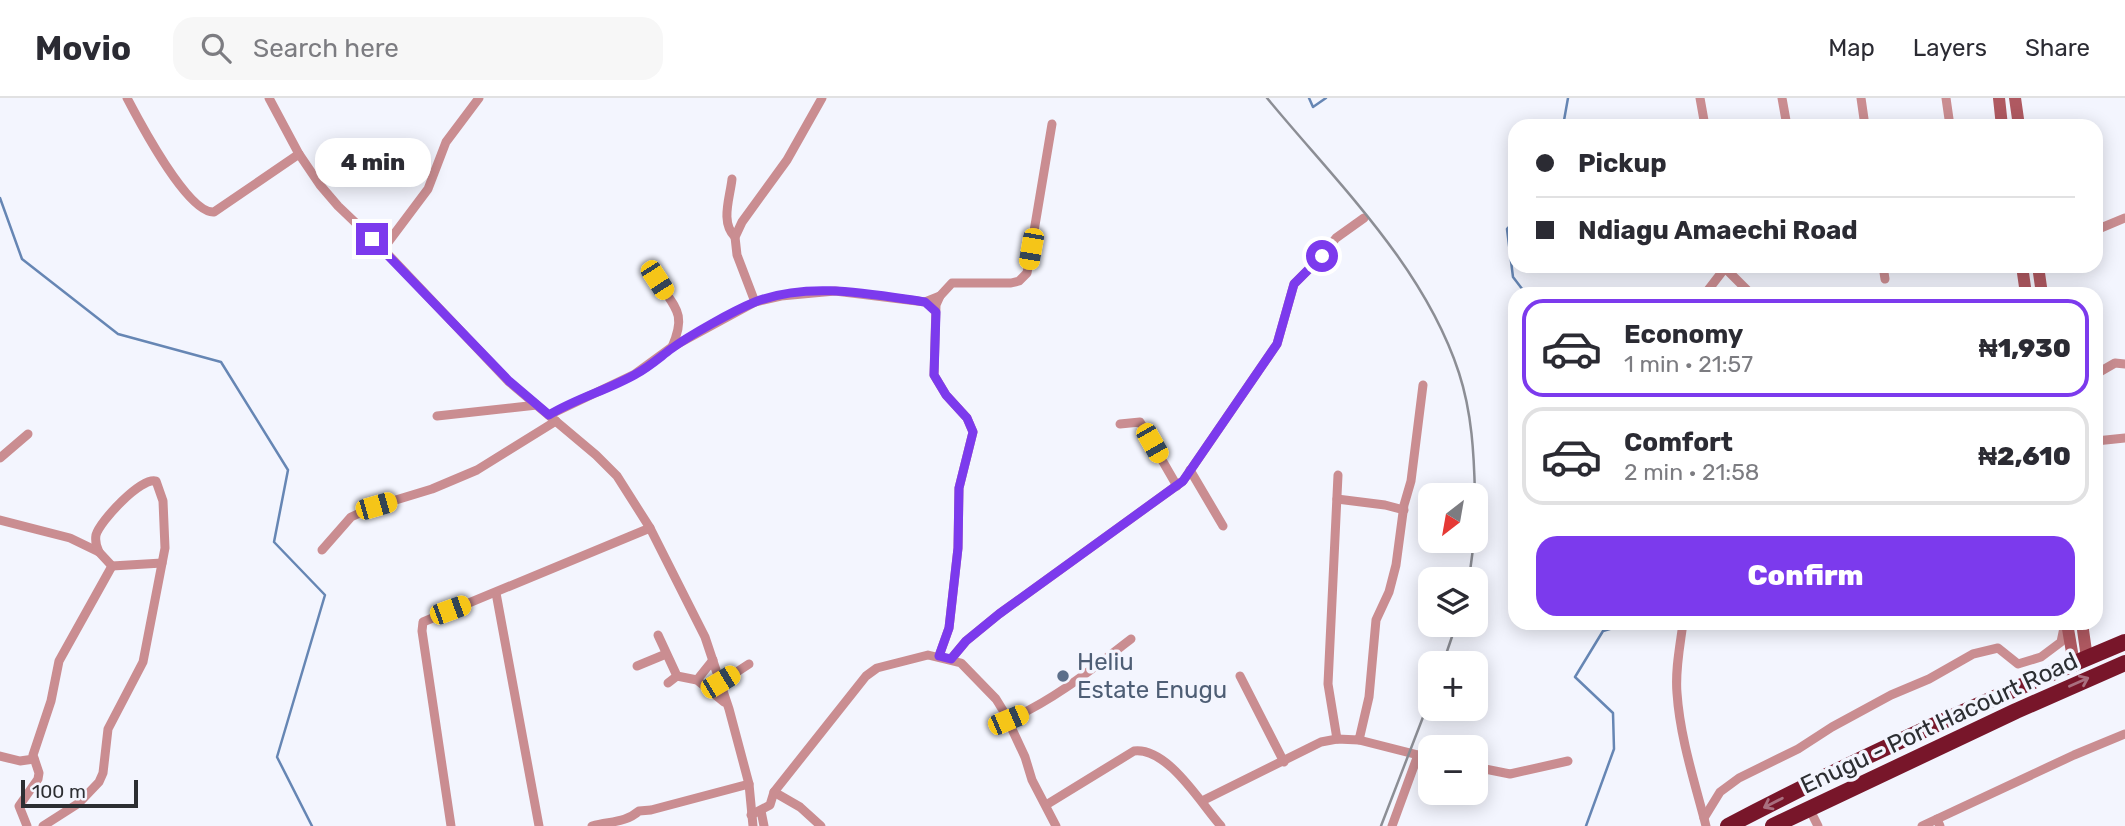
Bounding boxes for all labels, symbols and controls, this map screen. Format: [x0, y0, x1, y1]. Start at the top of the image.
search box [173, 17, 663, 80]
text: Movio [35, 29, 131, 68]
icon: search [197, 29, 235, 67]
text: Search here [253, 33, 399, 64]
text: Map [1828, 34, 1875, 62]
text: Layers [1913, 34, 1987, 62]
text: Share [2025, 34, 2090, 62]
callout: 4 min [314, 138, 430, 186]
text: 4 min [341, 148, 405, 176]
text: Pickup [1578, 148, 1667, 179]
text: Ndiagu Amaechi Road [1578, 215, 1858, 246]
route end [356, 223, 388, 255]
car [1018, 226, 1045, 272]
route start [1306, 240, 1338, 272]
car [637, 257, 678, 303]
icon: car [1540, 317, 1603, 380]
text: Economy [1624, 319, 1743, 350]
text: ₦1,930 [1979, 333, 2071, 364]
text: 1 min · 21:57 [1624, 350, 1753, 378]
car [1133, 420, 1172, 466]
icon: car [1540, 425, 1603, 488]
text: Comfort [1624, 427, 1733, 458]
text: ₦2,610 [1978, 441, 2071, 472]
text: 2 min · 21:58 [1624, 458, 1759, 486]
north arrow [1418, 483, 1488, 553]
map controls [1418, 483, 1488, 805]
car [353, 490, 400, 522]
button: Confirm [1536, 536, 2075, 616]
button: layers [1418, 567, 1488, 637]
car [427, 593, 474, 627]
street label: Enugu - Port Hacourt Road [1796, 646, 2082, 800]
place label: Heliu Estate Enugu [1077, 648, 1227, 704]
button: + [1418, 651, 1488, 721]
car [697, 662, 744, 702]
marker: Heliu Estate Enugu [1055, 668, 1071, 684]
one-way arrow [2068, 675, 2089, 688]
car [985, 702, 1032, 738]
button: − [1418, 735, 1488, 805]
scale bar [21, 777, 138, 809]
text: 100 m [32, 780, 86, 803]
one-way arrow [1763, 796, 1784, 810]

